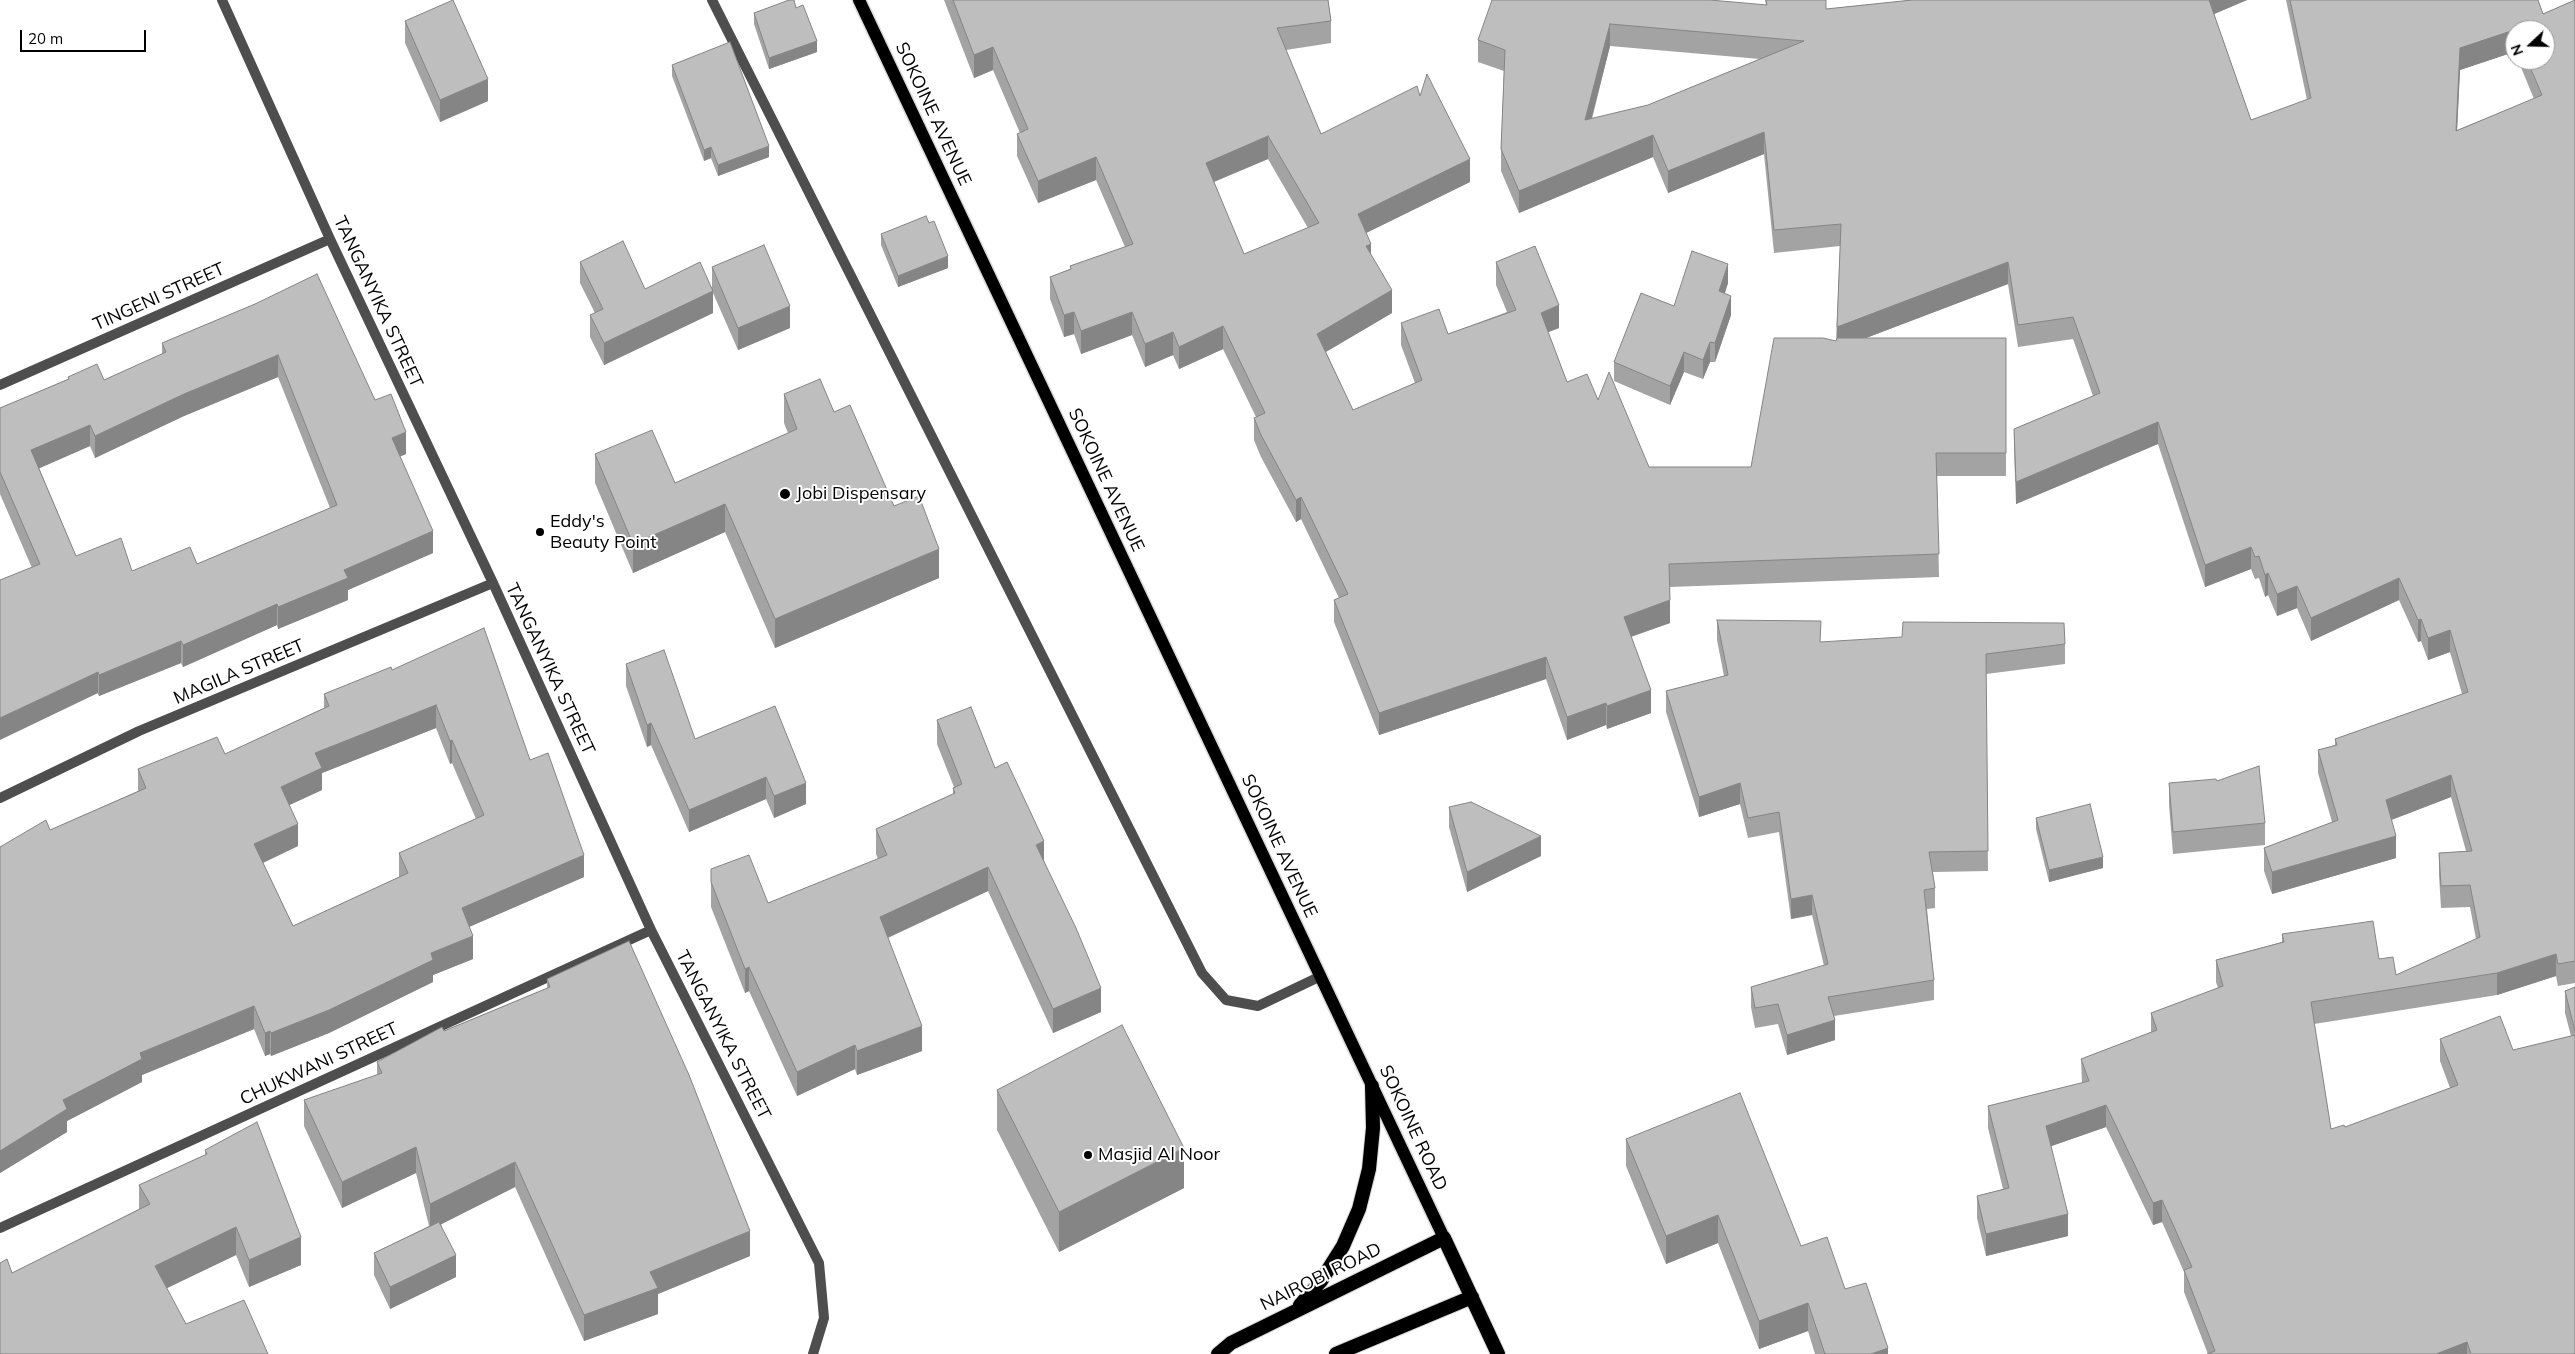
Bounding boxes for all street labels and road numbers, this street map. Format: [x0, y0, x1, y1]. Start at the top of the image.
street label: SOKOINE AVENUE [890, 39, 976, 189]
street label: TANGANYIKA STREET [329, 213, 427, 391]
street label: TINGENI STREET [90, 258, 228, 336]
street label: SOKOINE AVENUE [1063, 405, 1149, 555]
street label: TANGANYIKA STREET [501, 580, 599, 758]
street label: MAGILA STREET [170, 635, 308, 709]
street label: SOKOINE AVENUE [1236, 771, 1322, 921]
street label: TANGANYIKA STREET [671, 947, 775, 1123]
street label: CHUKWANI STREET [237, 1018, 401, 1110]
street label: SOKOINE ROAD [1374, 1062, 1452, 1194]
street label: NAIROBI ROAD [1257, 1238, 1385, 1316]

